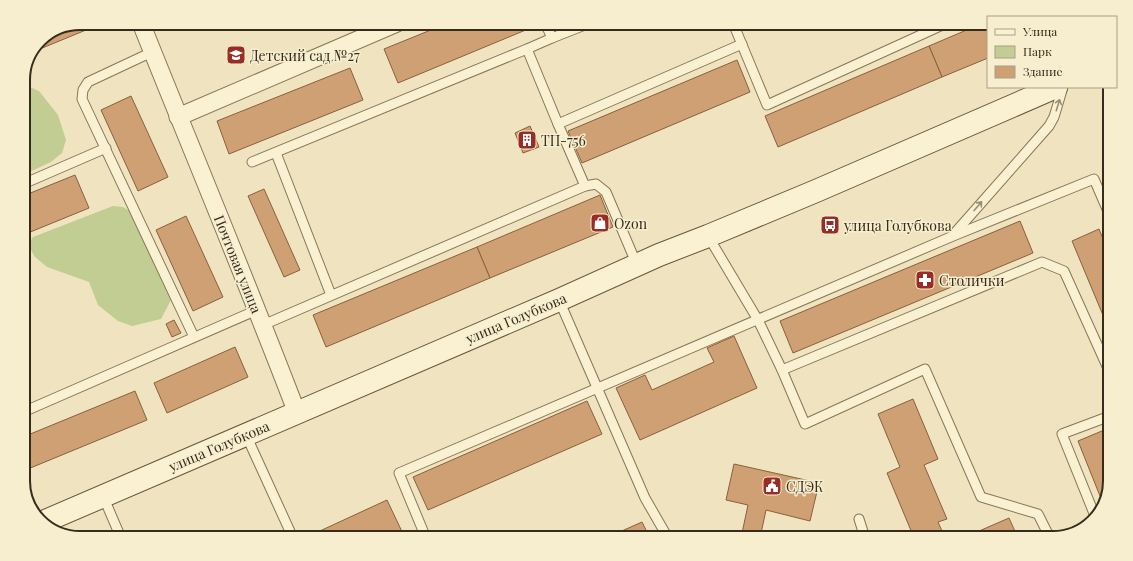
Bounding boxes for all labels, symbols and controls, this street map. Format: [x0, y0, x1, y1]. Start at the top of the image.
legend [987, 16, 1117, 88]
text: Улица [1022, 23, 1057, 39]
text: Парк [1023, 43, 1052, 59]
school or university icon: Детский сад №27 [225, 44, 247, 66]
place label: Детский сад №27 [250, 46, 360, 65]
text: Здание [1023, 63, 1063, 79]
one-way arrow [1055, 99, 1062, 112]
building icon: ТП-756 [516, 129, 538, 151]
place label: ТП-756 [541, 131, 586, 150]
one-way arrow [974, 201, 983, 212]
street label: Почтовая улица [210, 212, 266, 316]
shop icon: Ozon [589, 212, 611, 234]
place label: Ozon [614, 214, 648, 233]
bus stop icon: улица Голубкова [819, 214, 841, 236]
place label: улица Голубкова [843, 216, 952, 235]
pharmacy icon: Столички [914, 269, 936, 291]
place label: Столички [939, 271, 1005, 290]
street label: улица Голубкова [462, 288, 569, 348]
street label: улица Голубкова [165, 416, 272, 476]
public building icon: СДЭК [761, 475, 783, 497]
place label: СДЭК [786, 477, 824, 496]

